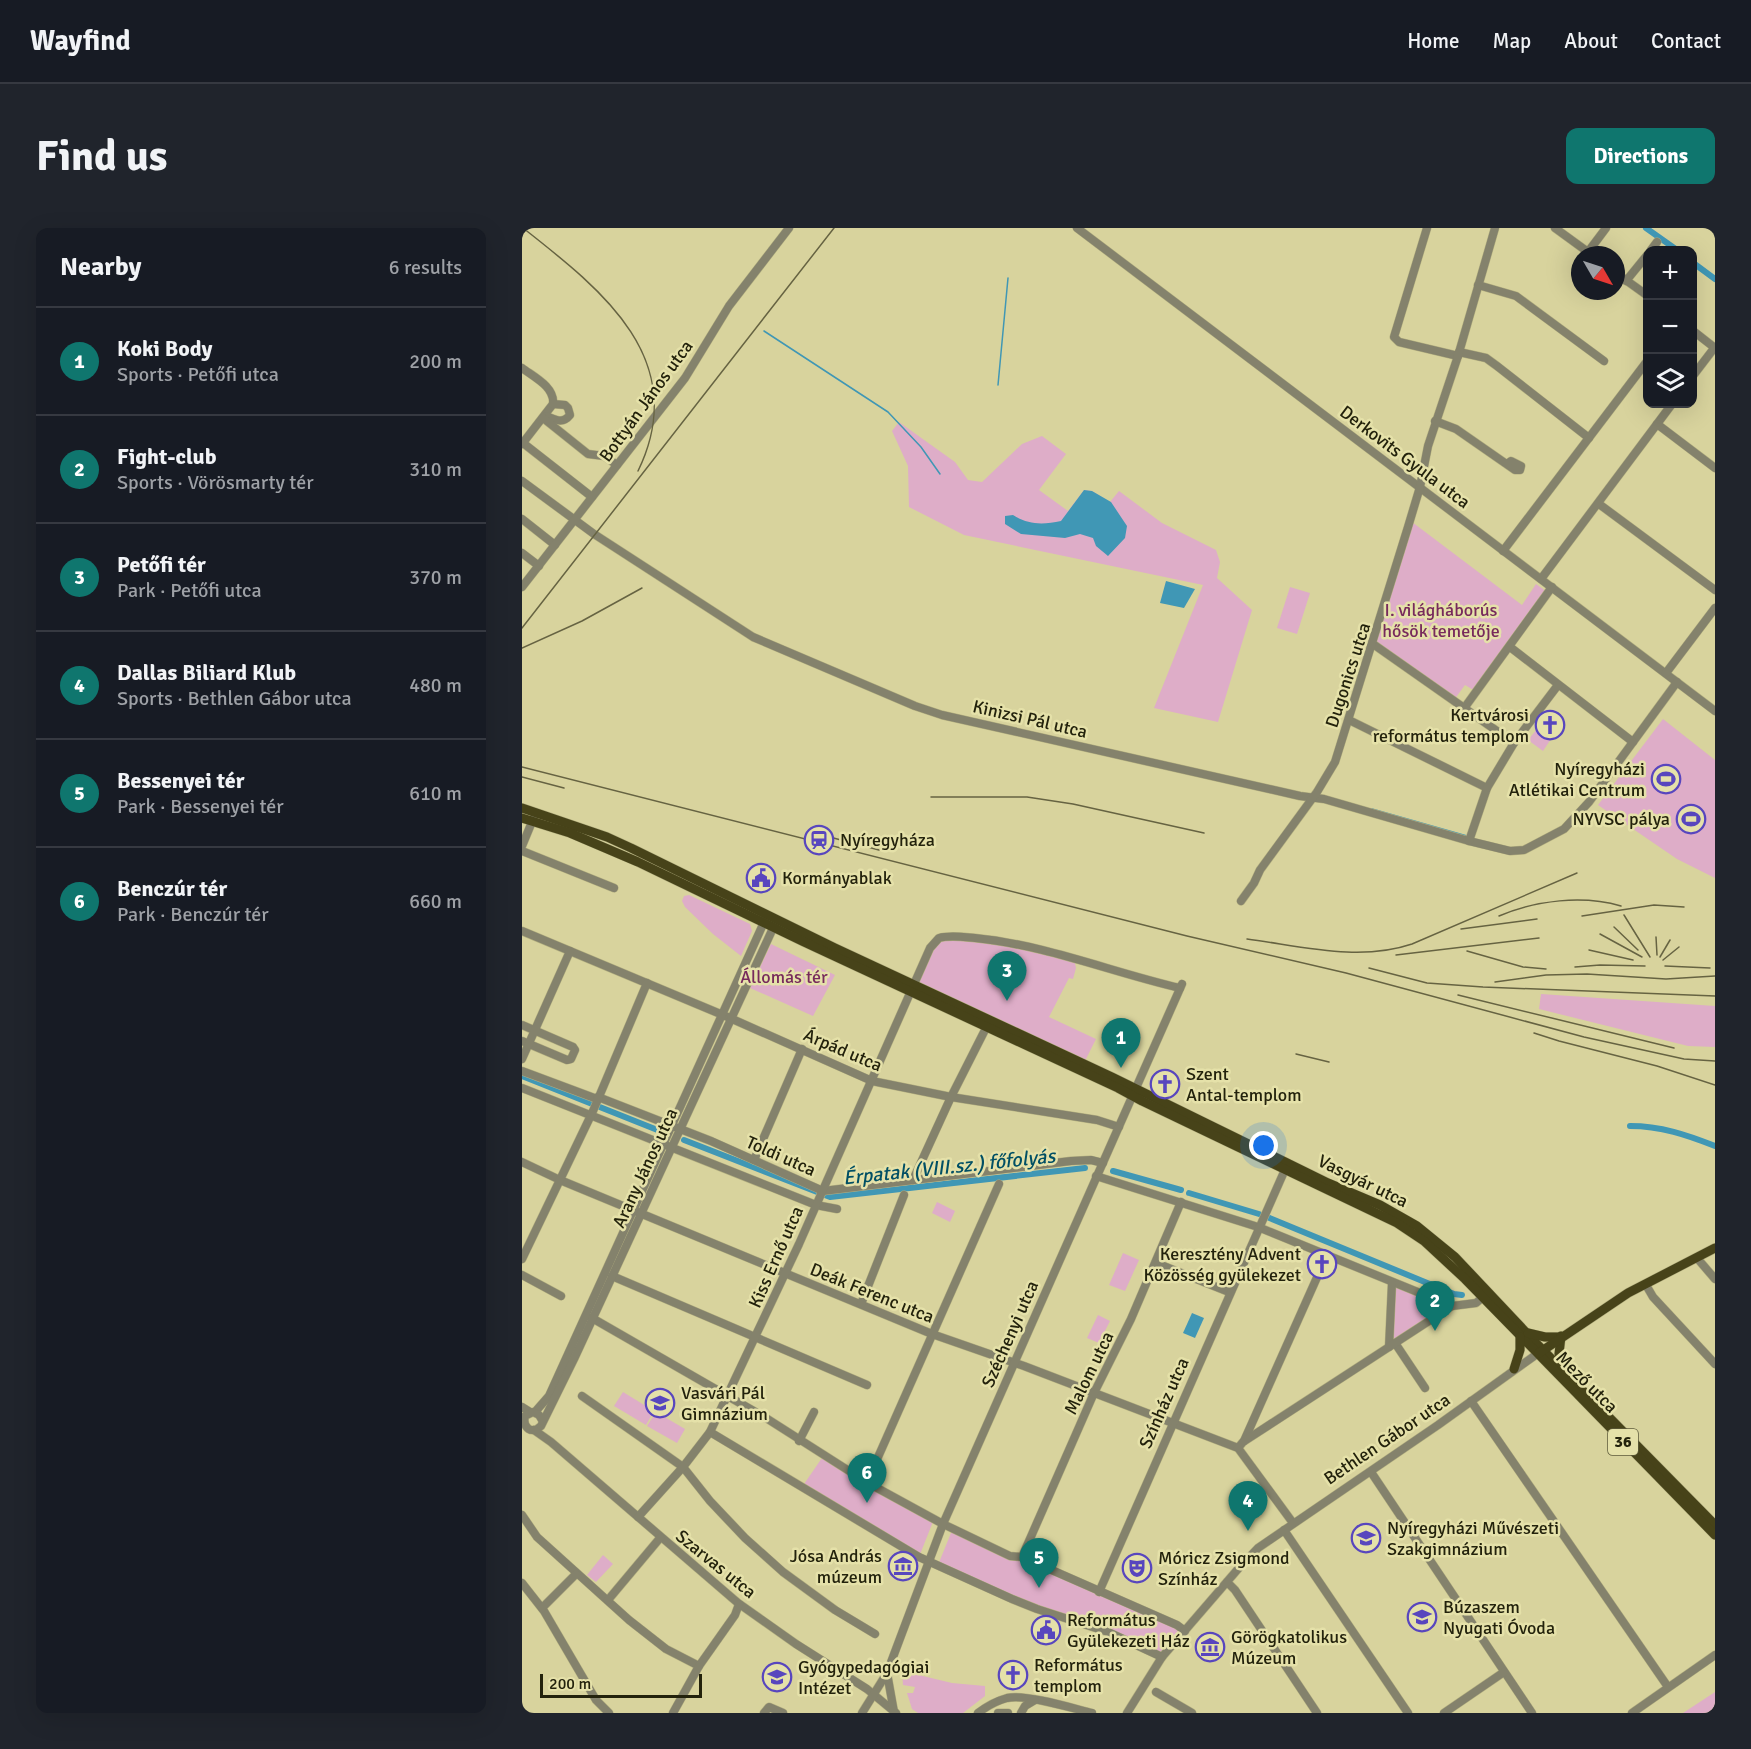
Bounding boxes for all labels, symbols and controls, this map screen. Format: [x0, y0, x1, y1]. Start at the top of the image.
text: Wayfind [30, 24, 131, 58]
text: Home [1407, 28, 1460, 54]
text: Map [1493, 28, 1531, 54]
text: About [1564, 28, 1618, 54]
text: Contact [1651, 28, 1721, 54]
button: Directions [1566, 128, 1715, 184]
text: Find us [36, 131, 167, 182]
north arrow [1571, 246, 1625, 300]
map controls [1643, 246, 1697, 408]
button: + [1643, 246, 1697, 300]
text: Nearby [60, 251, 141, 283]
text: 6 results [389, 255, 462, 280]
button: − [1643, 300, 1697, 354]
text: Koki Body [117, 335, 212, 362]
street label: Bottyán János utca [594, 336, 698, 466]
text: 1 [74, 349, 85, 374]
text: 200 m [409, 349, 462, 374]
button: layers [1643, 354, 1697, 408]
text: Sports · Petőfi utca [117, 362, 279, 387]
street label: Derkovits Gyula utca [1335, 401, 1475, 513]
text: Fight-club [117, 443, 216, 470]
text: 2 [74, 457, 85, 482]
text: 310 m [409, 457, 462, 482]
text: Sports · Vörösmarty tér [117, 470, 314, 495]
text: Petőfi tér [117, 551, 206, 578]
text: 3 [74, 565, 85, 590]
text: 370 m [409, 565, 462, 590]
text: Park · Petőfi utca [117, 578, 262, 603]
park label: I. világháborús hősök temetője [1382, 599, 1500, 642]
street label: Dugonics utca [1321, 620, 1375, 730]
text: Dallas Biliard Klub [117, 659, 296, 686]
text: 4 [74, 673, 85, 698]
text: 480 m [409, 673, 462, 698]
text: Sports · Bethlen Gábor utca [117, 686, 352, 711]
street label: Kinizsi Pál utca [971, 695, 1089, 743]
place label: Kertvárosi református templom [1373, 704, 1529, 747]
church icon: Kertvárosi református templom [1534, 709, 1566, 741]
place label: Nyíregyházi Atlétikai Centrum [1509, 758, 1645, 801]
sports icon: Nyíregyházi Atlétikai Centrum [1650, 763, 1682, 795]
text: Bessenyei tér [117, 767, 244, 794]
text: 5 [74, 781, 85, 806]
text: 610 m [409, 781, 462, 806]
text: Park · Bessenyei tér [117, 794, 284, 819]
sports icon: NYVSC pálya [1675, 803, 1707, 835]
place label: NYVSC pálya [1573, 808, 1670, 830]
station icon: Nyíregyháza [803, 824, 835, 856]
place label: Nyíregyháza [840, 829, 935, 851]
public building icon: Kormányablak [745, 862, 777, 894]
place label: Kormányablak [782, 867, 892, 889]
text: Benczúr tér [117, 875, 227, 902]
text: 6 [74, 889, 85, 914]
text: 660 m [409, 889, 462, 914]
text: Park · Benczúr tér [117, 902, 269, 927]
pin: 3 [988, 952, 1026, 1001]
park label: Állomás tér [740, 966, 828, 988]
pin: 1 [1102, 1018, 1140, 1068]
street label: Árpád utca [800, 1024, 886, 1076]
place label: Szent Antal-templom [1186, 1063, 1302, 1106]
church icon: Szent Antal-templom [1149, 1068, 1181, 1100]
street label: Arany János utca [608, 1105, 682, 1231]
street label: Toldi utca [743, 1131, 819, 1181]
your location [1249, 1131, 1278, 1160]
water label: Érpatak (VIII.sz.) főfolyás [842, 1143, 1058, 1191]
street label: Vasgyár utca [1314, 1150, 1412, 1212]
street label: Kiss Ernő utca [744, 1203, 808, 1311]
place label: Keresztény Advent Közösség gyülekezet [1143, 1243, 1301, 1286]
church icon: Keresztény Advent Közösség gyülekezet [1306, 1248, 1338, 1280]
street label: Deák Ferenc utca [807, 1258, 937, 1328]
street label: Széchenyi utca [977, 1277, 1043, 1391]
pin: 2 [1416, 1282, 1454, 1331]
street label: Malom utca [1059, 1328, 1119, 1418]
street label: Mező utca [1552, 1347, 1622, 1417]
street label: Színház utca [1134, 1354, 1194, 1452]
place label: Vasvári Pál Gimnázium [681, 1382, 768, 1425]
school or university icon: Vasvári Pál Gimnázium [644, 1387, 676, 1419]
street label: Bethlen Gábor utca [1320, 1389, 1454, 1489]
road number: 36 [1608, 1429, 1638, 1455]
pin: 6 [848, 1454, 886, 1503]
pin: 4 [1228, 1482, 1268, 1531]
place label: Nyíregyházi Művészeti Szakgimnázium [1387, 1517, 1559, 1560]
school or university icon: Nyíregyházi Művészeti Szakgimnázium [1350, 1522, 1382, 1554]
street label: Szarvas utca [671, 1525, 761, 1603]
pin: 5 [1020, 1538, 1058, 1588]
place label: Jósa András múzeum [790, 1545, 882, 1588]
place label: Móricz Zsigmond Színház [1158, 1547, 1290, 1590]
museum icon: Jósa András múzeum [887, 1550, 919, 1582]
theatre icon: Móricz Zsigmond Színház [1121, 1552, 1153, 1584]
place label: Búzaszem Nyugati Óvoda [1443, 1596, 1555, 1639]
school or university icon: Búzaszem Nyugati Óvoda [1406, 1601, 1438, 1633]
place label: Református Gyülekezeti Ház [1067, 1609, 1190, 1652]
public building icon: Református Gyülekezeti Ház [1030, 1614, 1062, 1646]
place label: Görögkatolikus Múzeum [1231, 1626, 1347, 1669]
museum icon: Görögkatolikus Múzeum [1194, 1631, 1226, 1663]
place label: Református templom [1034, 1654, 1123, 1697]
place label: Gyógypedagógiai Intézet [798, 1656, 929, 1699]
church icon: Református templom [997, 1659, 1029, 1691]
school or university icon: Gyógypedagógiai Intézet [761, 1661, 793, 1693]
scale bar [540, 1671, 702, 1698]
text: 200 m [549, 1674, 591, 1694]

